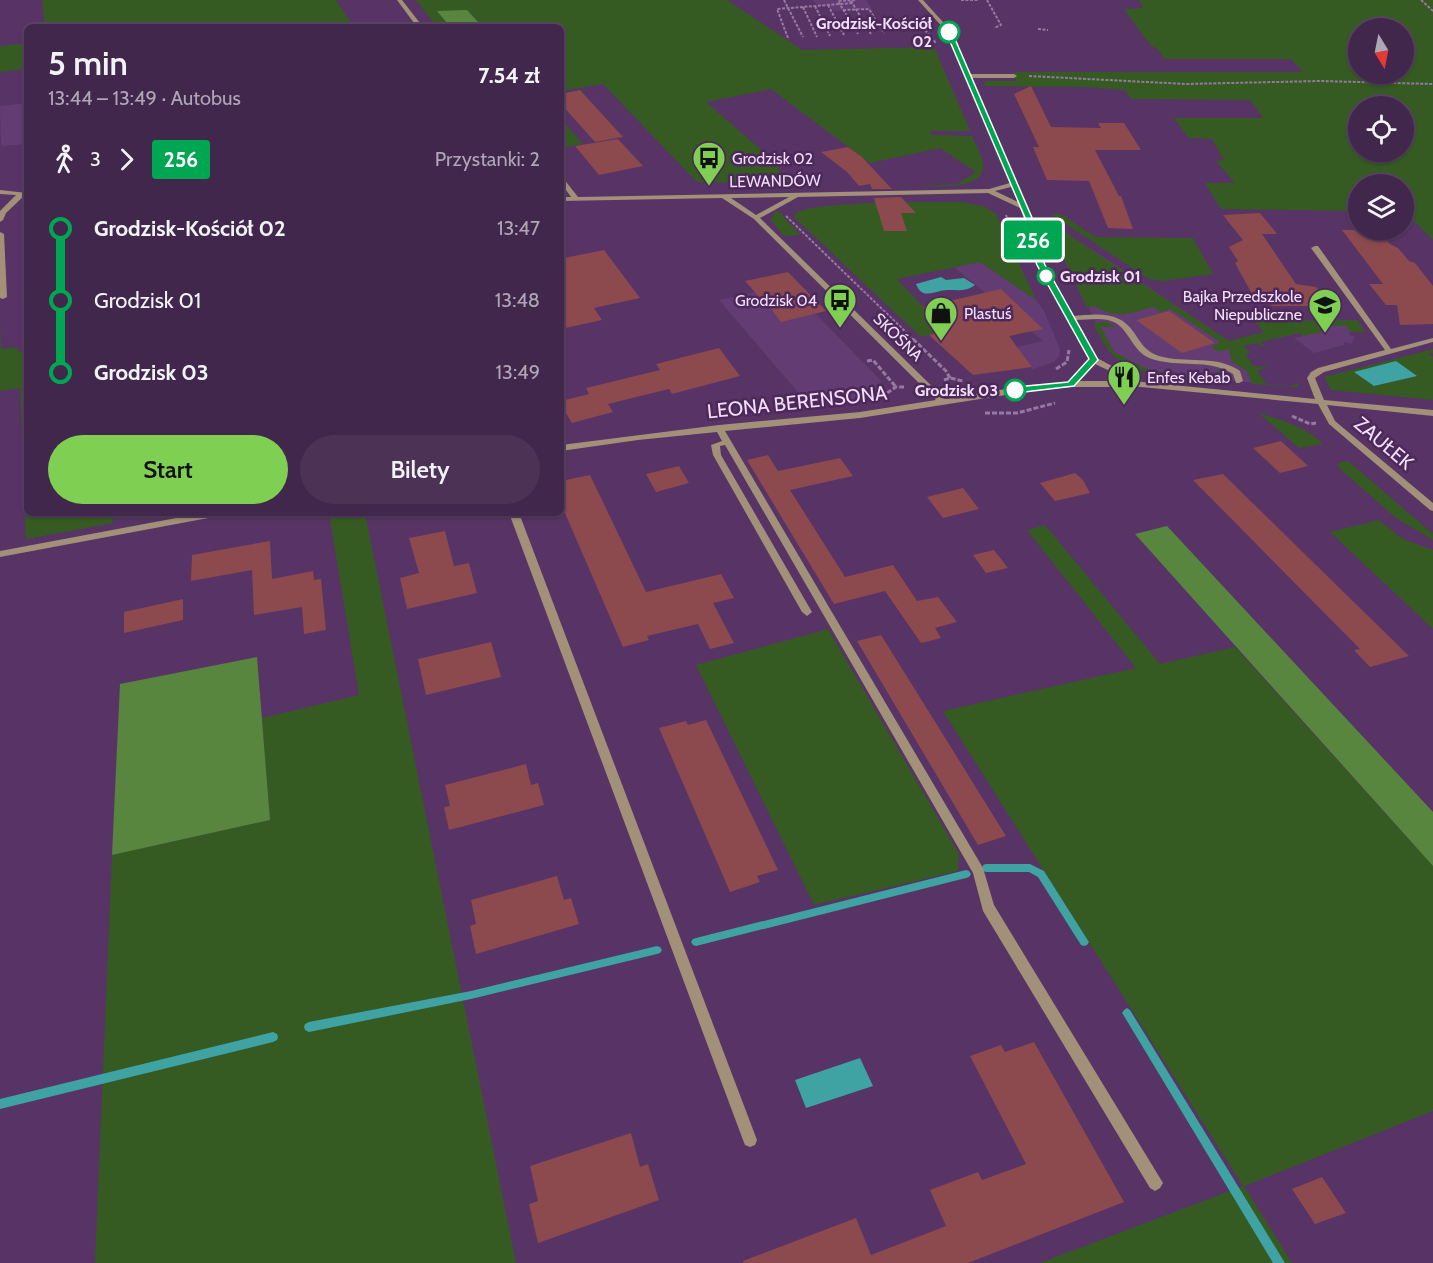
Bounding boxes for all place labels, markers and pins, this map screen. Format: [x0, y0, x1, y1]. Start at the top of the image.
place label: Grodzisk-Kościół 02 [816, 14, 932, 51]
marker: Grodzisk-Kościół 02 [938, 21, 960, 43]
bus stop icon: Grodzisk 02 [691, 140, 727, 187]
place label: Grodzisk 02 [732, 149, 813, 168]
marker: Grodzisk 01 [1037, 267, 1055, 285]
place label: Grodzisk 01 [1060, 267, 1141, 286]
bus stop icon: Grodzisk 04 [822, 282, 858, 329]
place label: Bajka Przedszkole Niepubliczne [1183, 287, 1302, 324]
school or university icon: Bajka Przedszkole Niepubliczne [1307, 287, 1343, 334]
place label: Grodzisk 04 [735, 291, 817, 310]
shop icon: Plastuś [923, 295, 959, 342]
place label: Plastuś [964, 304, 1012, 323]
restaurant icon: Enfes Kebab [1106, 359, 1142, 406]
place label: Enfes Kebab [1147, 368, 1230, 387]
marker: Grodzisk 03 [1004, 379, 1026, 401]
place label: Grodzisk 03 [915, 381, 998, 400]

